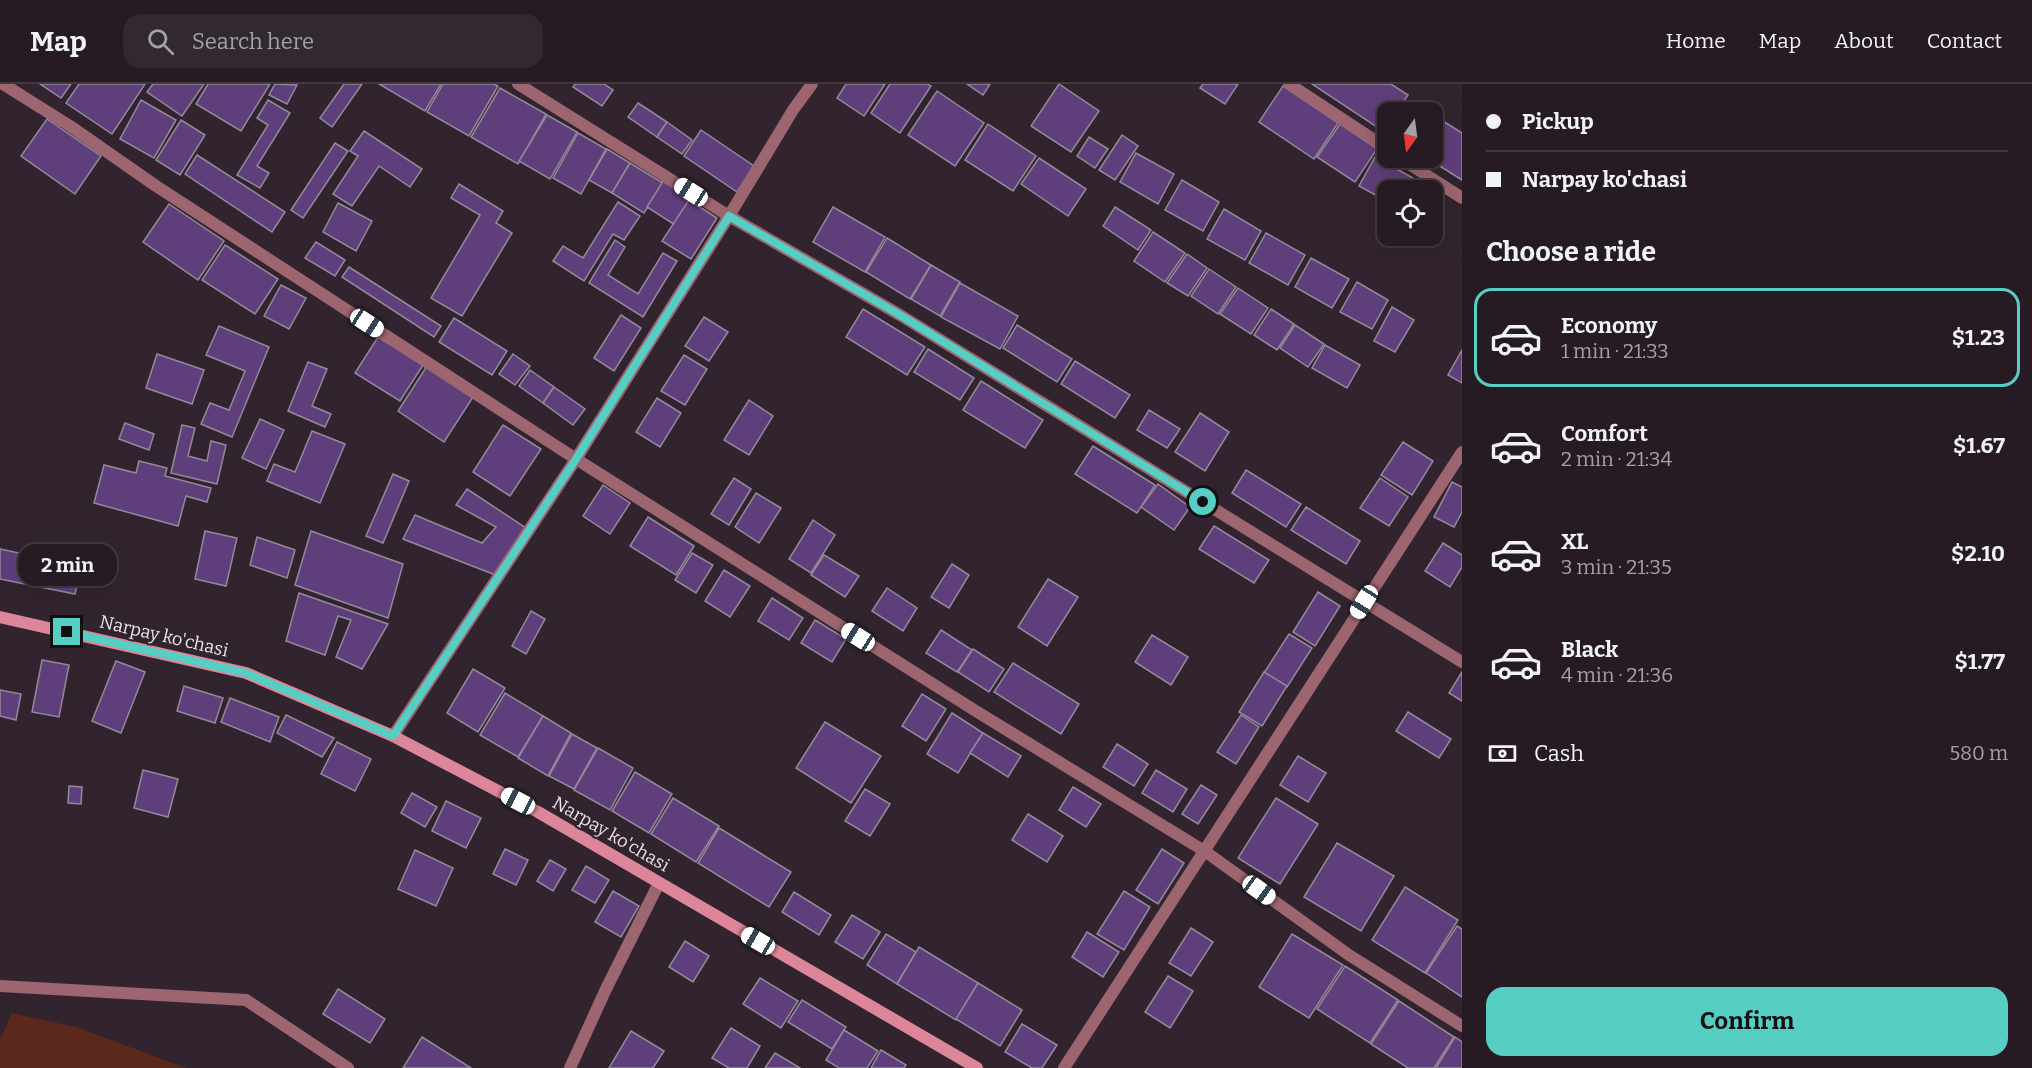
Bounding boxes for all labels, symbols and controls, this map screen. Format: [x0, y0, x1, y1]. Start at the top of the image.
search box [123, 14, 543, 68]
text: Map [30, 25, 87, 58]
icon: search [144, 25, 177, 58]
text: Search here [192, 28, 314, 55]
text: Home [1666, 28, 1726, 54]
text: Map [1759, 28, 1801, 54]
text: About [1834, 28, 1894, 54]
text: Contact [1927, 28, 2002, 54]
north arrow [1377, 102, 1443, 168]
map controls [1377, 102, 1443, 246]
text: Pickup [1522, 108, 1594, 135]
text: Narpay ko'chasi [1522, 166, 1687, 193]
car [671, 175, 711, 209]
button: locate [1377, 180, 1443, 246]
text: Choose a ride [1486, 236, 1656, 268]
car [347, 306, 387, 340]
icon: car [1489, 311, 1543, 365]
text: Economy [1561, 312, 1657, 339]
text: $1.23 [1952, 324, 2005, 351]
text: 1 min · 21:33 [1561, 339, 1669, 363]
icon: car [1489, 419, 1543, 473]
text: Comfort [1561, 420, 1648, 447]
text: $1.67 [1953, 432, 2005, 459]
text: 2 min · 21:34 [1561, 447, 1672, 471]
route start [1189, 488, 1216, 515]
icon: car [1489, 527, 1543, 581]
text: XL [1561, 528, 1588, 555]
text: $2.10 [1951, 540, 2005, 567]
callout: 2 min [17, 545, 116, 587]
text: 2 min [41, 553, 94, 577]
text: 3 min · 21:35 [1561, 555, 1672, 579]
car [1347, 582, 1381, 622]
street label: Narpay ko'chasi [97, 610, 231, 662]
route end [53, 618, 80, 645]
car [838, 620, 878, 654]
icon: car [1489, 635, 1543, 689]
text: Black [1561, 636, 1618, 663]
text: $1.77 [1954, 648, 2005, 675]
text: 4 min · 21:36 [1561, 663, 1673, 687]
icon: cash [1486, 737, 1519, 770]
text: Cash [1534, 740, 1584, 767]
text: 580 m [1949, 741, 2008, 765]
car [498, 785, 538, 817]
street label: Narpay ko'chasi [549, 792, 673, 876]
car [1239, 872, 1279, 908]
car [738, 924, 778, 958]
button: Confirm [1486, 987, 2008, 1056]

